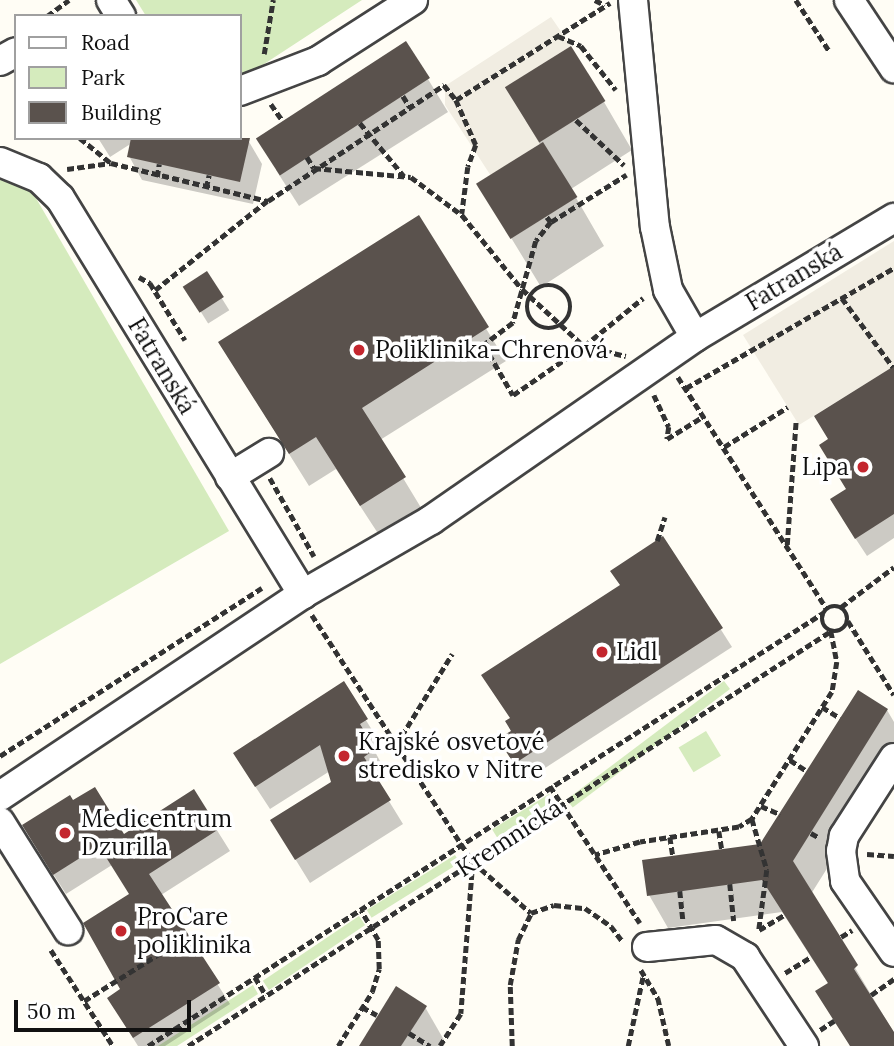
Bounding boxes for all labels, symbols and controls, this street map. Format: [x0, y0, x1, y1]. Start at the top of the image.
legend [14, 14, 242, 140]
text: Road [81, 29, 130, 56]
text: Park [81, 64, 125, 91]
text: Building [81, 99, 161, 126]
street label: Fatranská [741, 237, 847, 317]
street label: Fatranská [122, 313, 202, 419]
place label: Poliklinika-Chrenová [375, 336, 608, 364]
marker: Poliklinika-Chrenová [349, 340, 369, 360]
place label: Lipa [802, 453, 849, 481]
marker: Lipa [855, 459, 871, 475]
place label: Lidl [616, 638, 657, 666]
marker: Lidl [594, 644, 610, 660]
place label: Krajské osvetové stredisko v Nitre [358, 728, 545, 784]
marker: Krajské osvetové stredisko v Nitre [336, 748, 352, 764]
street label: Kremnická [451, 793, 567, 883]
place label: Medicentrum Dzurilla [81, 805, 232, 861]
marker: Medicentrum Dzurilla [55, 823, 75, 843]
place label: ProCare poliklinika [137, 903, 251, 959]
marker: ProCare poliklinika [111, 921, 131, 941]
scale bar [18, 986, 194, 1030]
text: 50 m [27, 998, 76, 1025]

